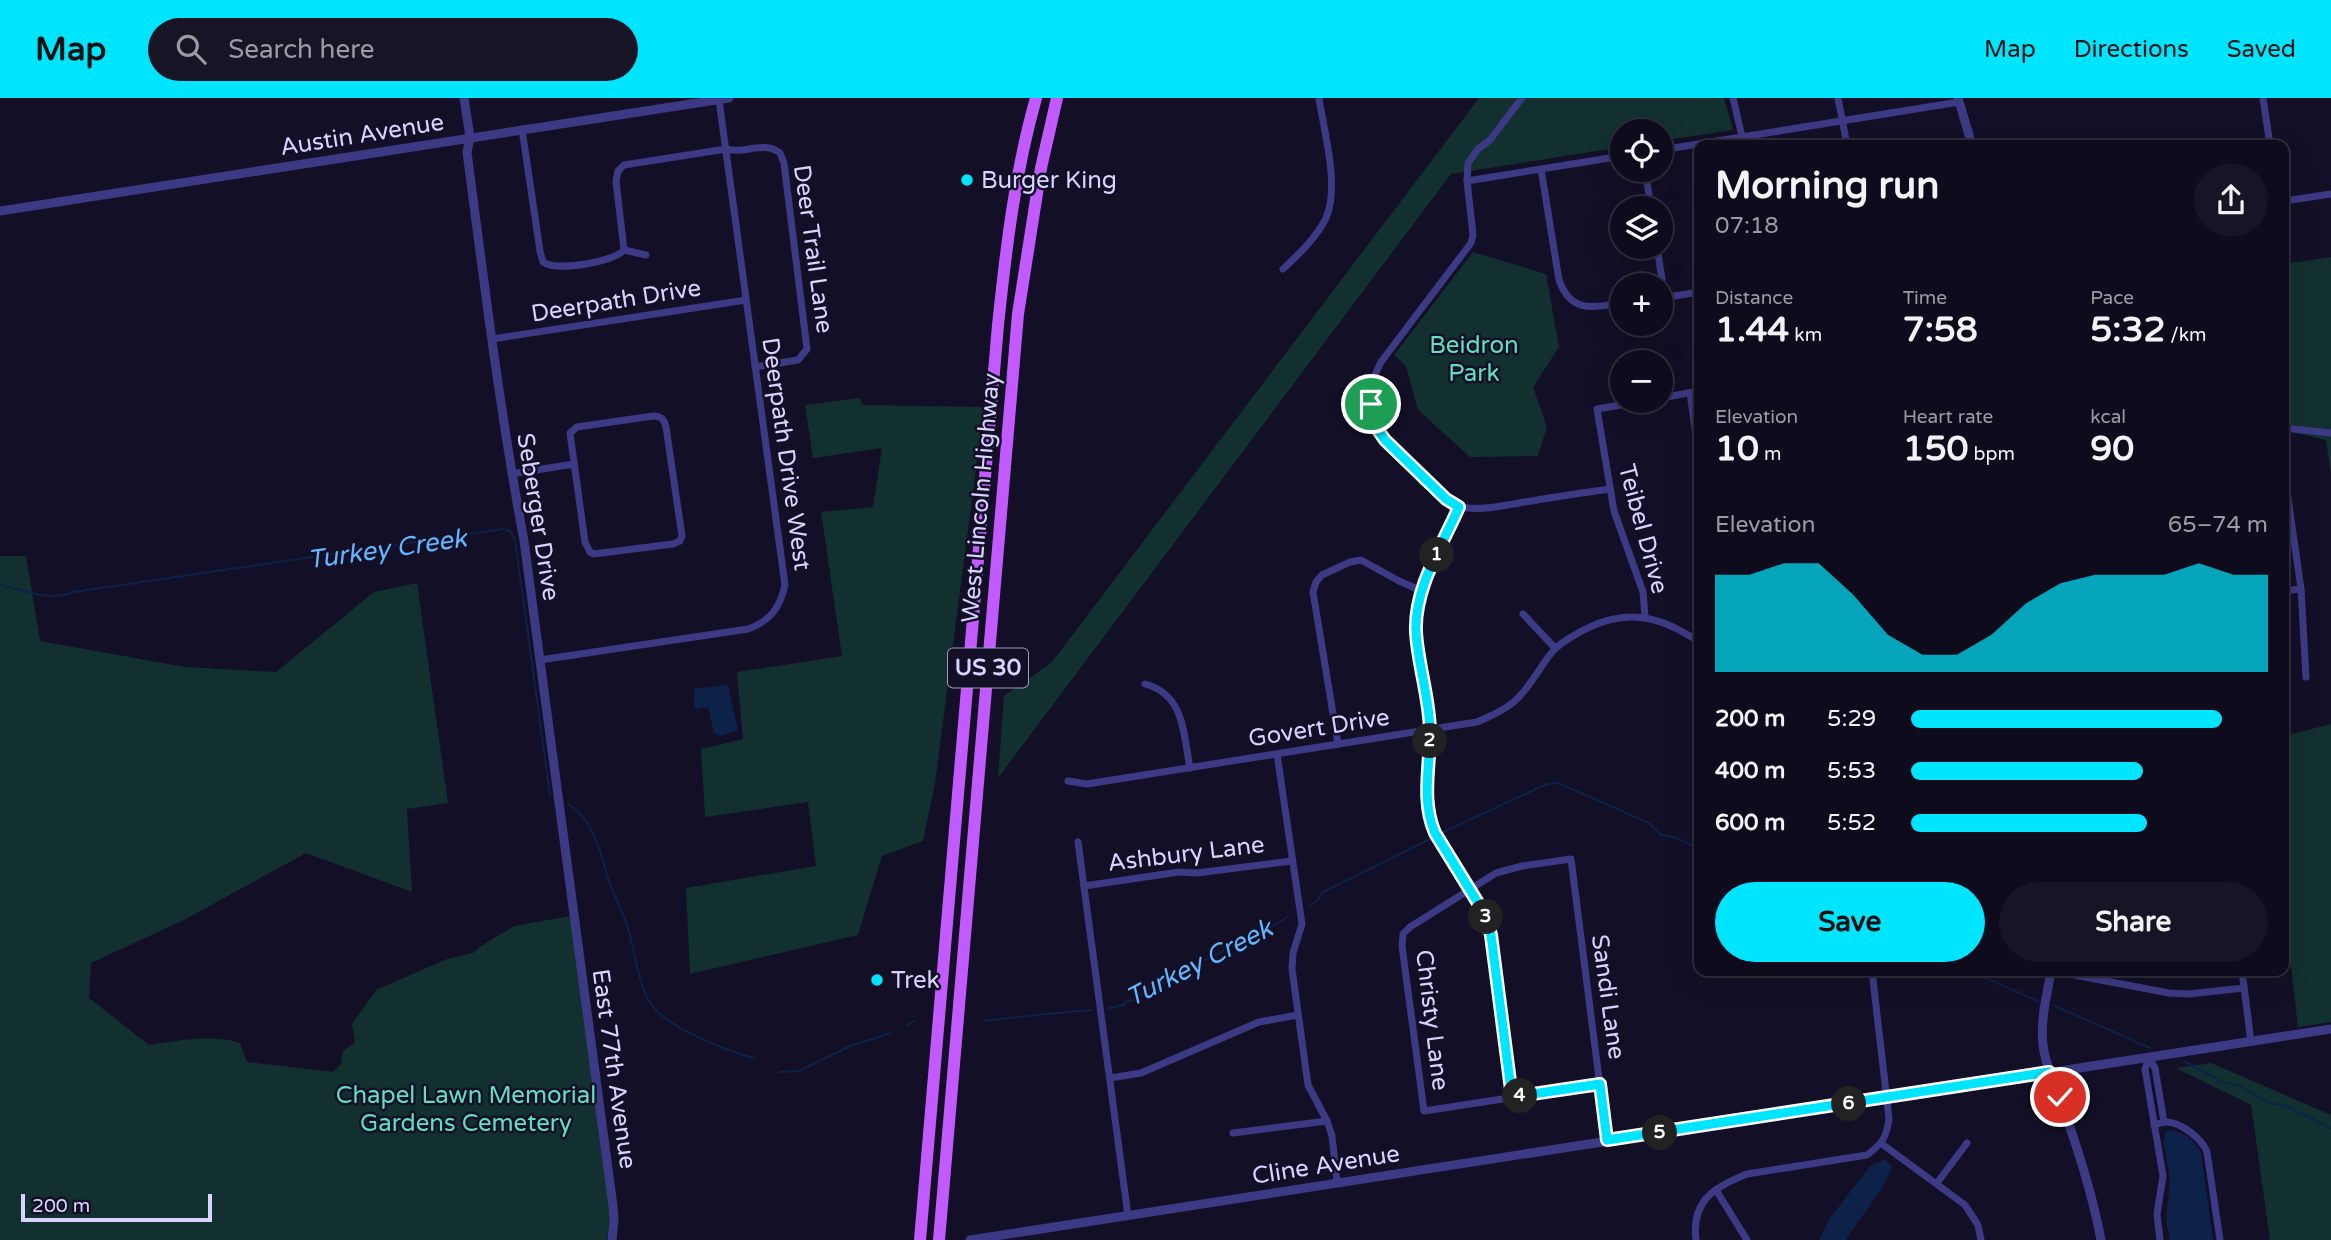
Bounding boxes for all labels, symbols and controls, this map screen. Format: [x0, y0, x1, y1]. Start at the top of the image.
search box [148, 18, 638, 81]
text: Map [35, 30, 106, 69]
icon: search [172, 30, 210, 68]
text: Search here [228, 34, 374, 65]
text: Map [1984, 35, 2036, 64]
text: Directions [2074, 35, 2189, 64]
text: Saved [2227, 35, 2296, 64]
street label: Austin Avenue [278, 108, 446, 162]
map controls [1610, 119, 1673, 413]
button: locate [1610, 119, 1673, 182]
street label: Deer Trail Lane [787, 163, 839, 335]
text: Morning run [1715, 163, 1939, 209]
button: share [2194, 163, 2268, 237]
place label: Burger King [981, 166, 1117, 195]
marker: Burger King [959, 172, 975, 188]
button: layers [1610, 196, 1673, 259]
text: 07:18 [1715, 212, 1779, 240]
street label: Deerpath Drive [529, 273, 703, 329]
button: + [1610, 273, 1673, 336]
text: Distance [1715, 287, 1793, 309]
text: Time [1903, 287, 1947, 309]
text: Pace [2090, 287, 2134, 309]
text: 1.44 [1715, 309, 1789, 351]
text: 7:58 [1903, 309, 1978, 351]
text: 5:32 [2090, 309, 2165, 351]
text: km [1789, 324, 1822, 346]
text: /km [2165, 324, 2207, 346]
park label: Beidron Park [1429, 331, 1519, 388]
street label: Deerpath Drive West [755, 336, 817, 572]
button: − [1610, 350, 1673, 413]
street label: West Lincoln Highway [956, 372, 1006, 624]
pin [1341, 374, 1401, 434]
icon: arrive [1352, 385, 1390, 423]
text: Elevation [1715, 406, 1798, 428]
text: Heart rate [1903, 406, 1993, 428]
text: kcal [2090, 406, 2126, 428]
text: 10 [1715, 428, 1759, 470]
text: 150 [1903, 428, 1969, 470]
text: 90 [2090, 428, 2134, 470]
street label: Seberger Drive [510, 431, 566, 603]
text: m [1759, 443, 1781, 465]
text: bpm [1969, 443, 2015, 465]
street label: Teibel Drive [1612, 461, 1674, 597]
text: Elevation [1715, 511, 1816, 539]
text: 65–74 m [2168, 511, 2268, 539]
water label: Turkey Creek [305, 522, 470, 576]
pin: 1 [1420, 538, 1454, 573]
text: 1 [1431, 543, 1442, 565]
road number: US 30 [948, 648, 1028, 688]
street label: Govert Drive [1246, 703, 1392, 753]
text: 200 m [1715, 705, 1785, 733]
text: 5:29 [1827, 705, 1876, 733]
pin: 2 [1412, 724, 1448, 758]
text: 2 [1424, 729, 1435, 751]
text: 400 m [1715, 757, 1785, 785]
text: 5:53 [1827, 757, 1876, 785]
text: 600 m [1715, 809, 1785, 837]
text: 5:52 [1827, 809, 1876, 837]
street label: Ashbury Lane [1106, 830, 1266, 878]
button: Save [1715, 882, 1985, 962]
button: Share [1999, 882, 2268, 962]
pin: 3 [1468, 900, 1504, 934]
text: 3 [1480, 905, 1491, 927]
water label: Turkey Creek [1121, 912, 1279, 1013]
street label: Sandi Lane [1585, 933, 1631, 1061]
street label: Christy Lane [1409, 948, 1455, 1092]
place label: Trek [891, 966, 940, 995]
street label: East 77th Avenue [586, 967, 642, 1171]
marker: Trek [869, 972, 885, 988]
pin [2030, 1067, 2090, 1127]
icon: check [2041, 1078, 2079, 1116]
pin: 4 [1502, 1079, 1538, 1114]
park label: Chapel Lawn Memorial Gardens Cemetery [336, 1081, 596, 1138]
text: 4 [1514, 1084, 1525, 1106]
pin: 6 [1832, 1086, 1867, 1122]
text: 6 [1843, 1092, 1854, 1114]
pin: 5 [1642, 1116, 1678, 1150]
text: 5 [1654, 1121, 1665, 1143]
street label: Cline Avenue [1250, 1139, 1402, 1191]
scale bar [21, 1191, 212, 1223]
text: 200 m [32, 1195, 90, 1217]

